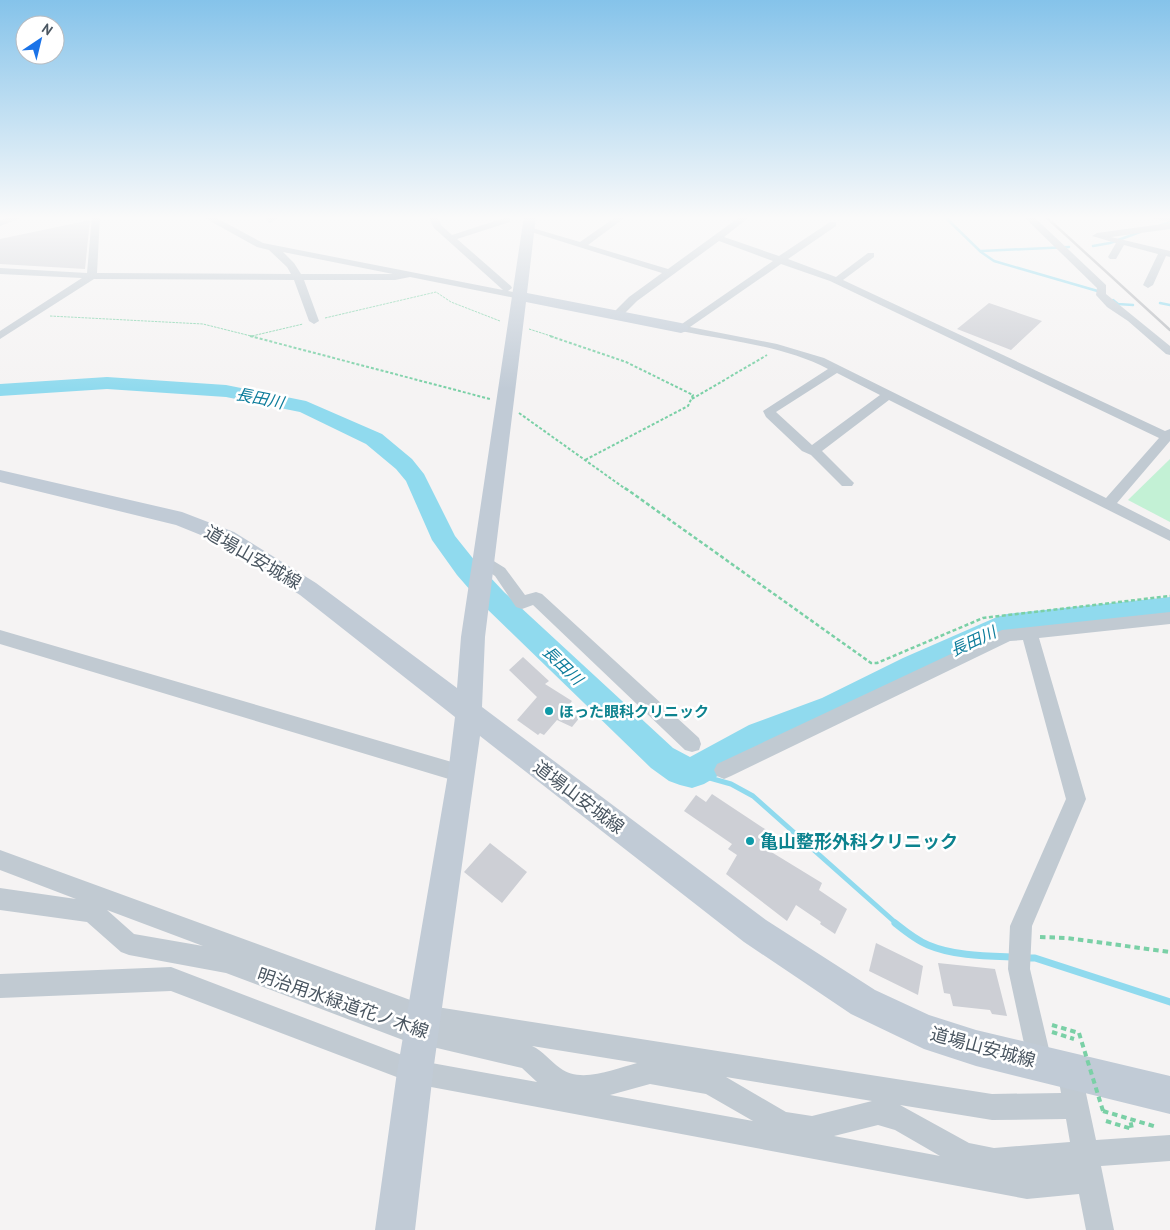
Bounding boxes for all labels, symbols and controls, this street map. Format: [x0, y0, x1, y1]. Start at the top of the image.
north arrow [15, 15, 65, 65]
text: N [39, 19, 56, 39]
water label: 長田川 [235, 384, 287, 413]
street label: 道場山安城線 [200, 520, 306, 594]
water label: 長田川 [947, 621, 1001, 660]
water label: 長田川 [539, 641, 589, 690]
place label: ほった眼科クリニック [559, 702, 709, 721]
marker: ほった眼科クリニック [543, 705, 555, 717]
street label: 道場山安城線 [529, 755, 629, 839]
place label: 亀山整形外科クリニック [760, 830, 958, 853]
marker: 亀山整形外科クリニック [744, 835, 756, 847]
street label: 明治用水緑道花ノ木線 [254, 963, 432, 1043]
street label: 道場山安城線 [928, 1022, 1038, 1072]

